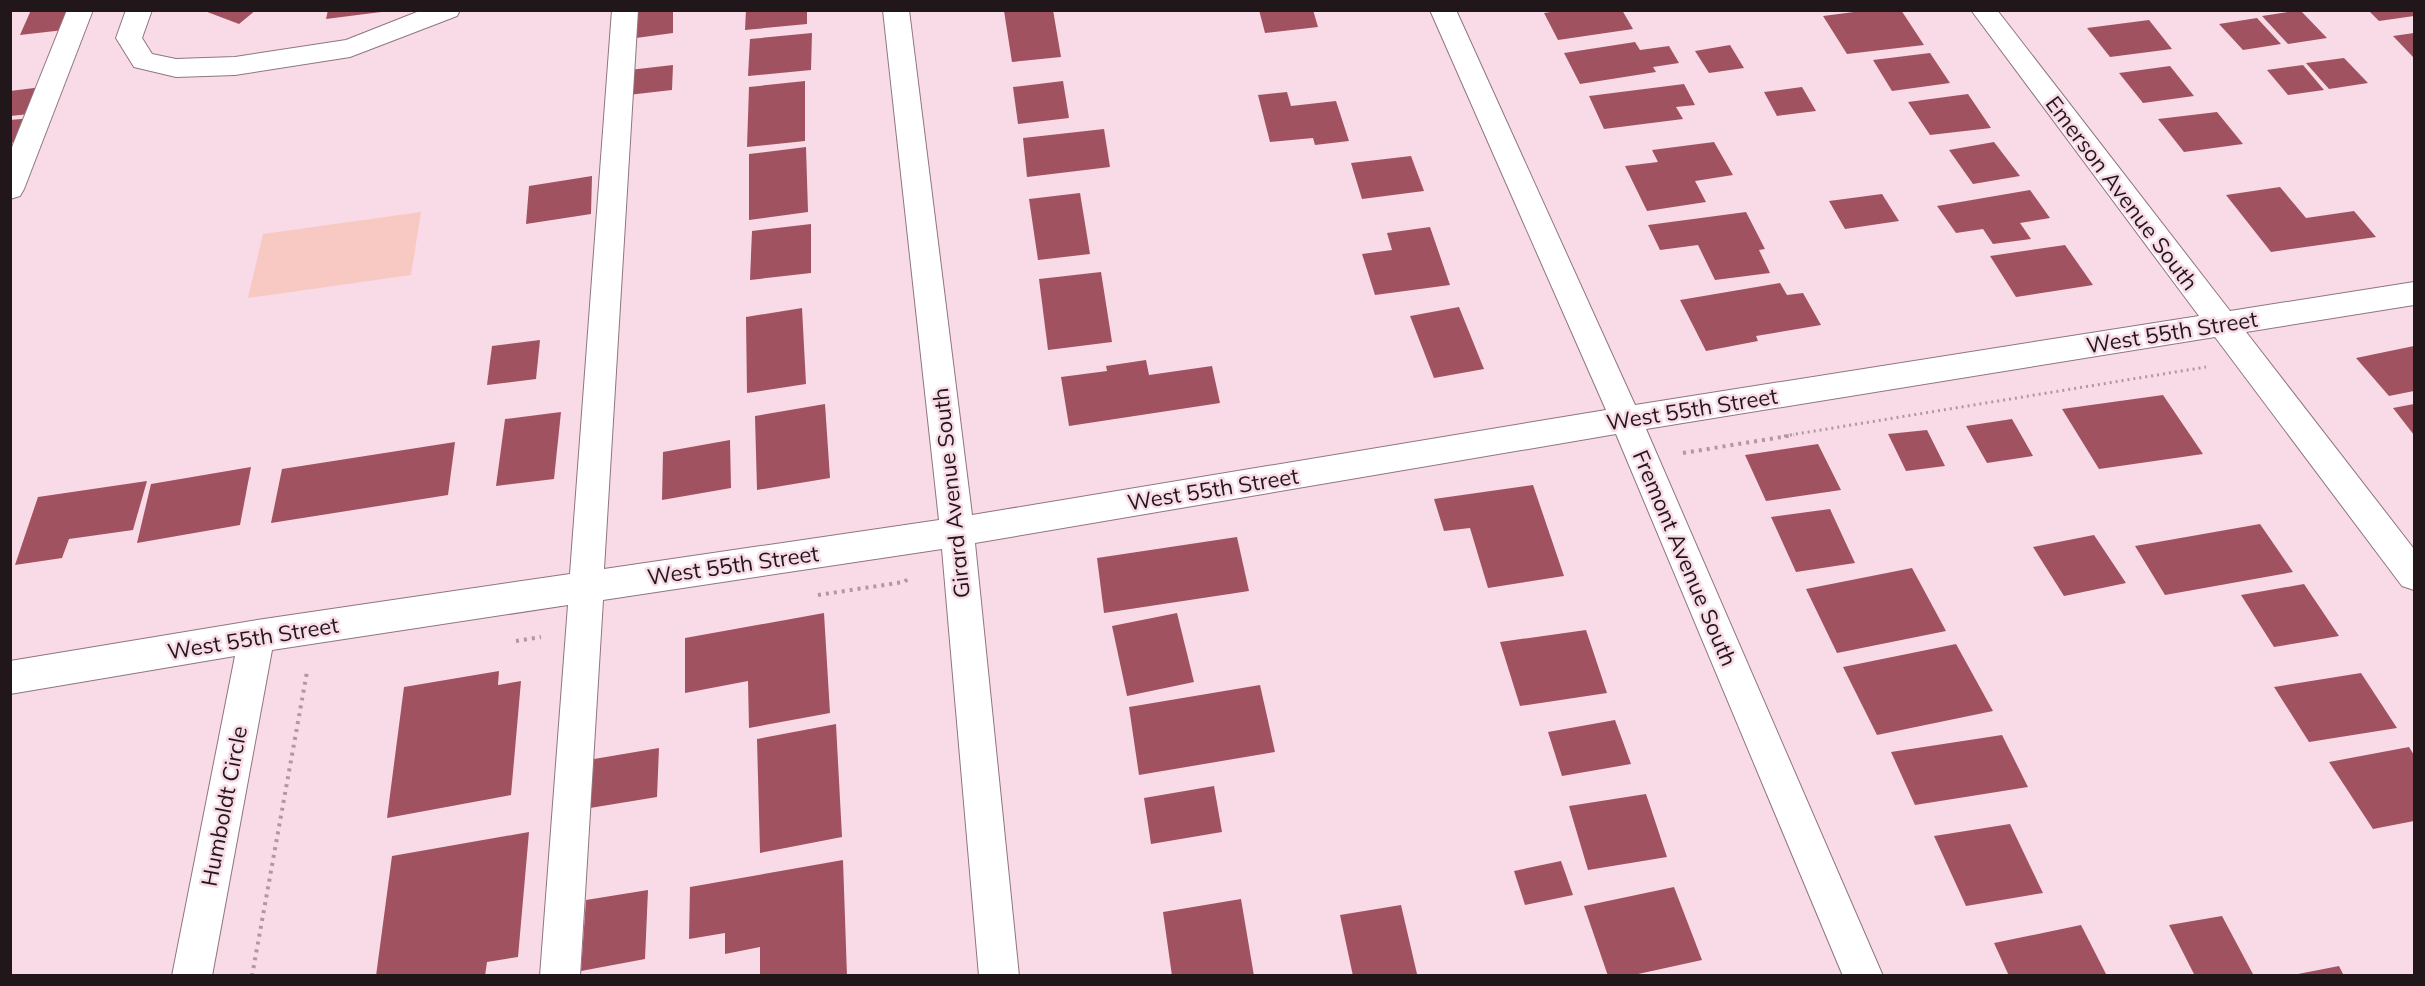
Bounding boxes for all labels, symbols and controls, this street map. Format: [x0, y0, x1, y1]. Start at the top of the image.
street label: Emerson Avenue South [2040, 90, 2204, 296]
street label: West 55th Street [2084, 305, 2260, 359]
street label: West 55th Street [1604, 382, 1780, 436]
street label: Girard Avenue South [926, 387, 976, 599]
street label: Fremont Avenue South [1627, 446, 1743, 670]
street label: West 55th Street [1125, 462, 1301, 516]
street label: West 55th Street [645, 539, 821, 591]
street label: West 55th Street [165, 611, 341, 665]
street label: Humboldt Circle [195, 723, 253, 889]

